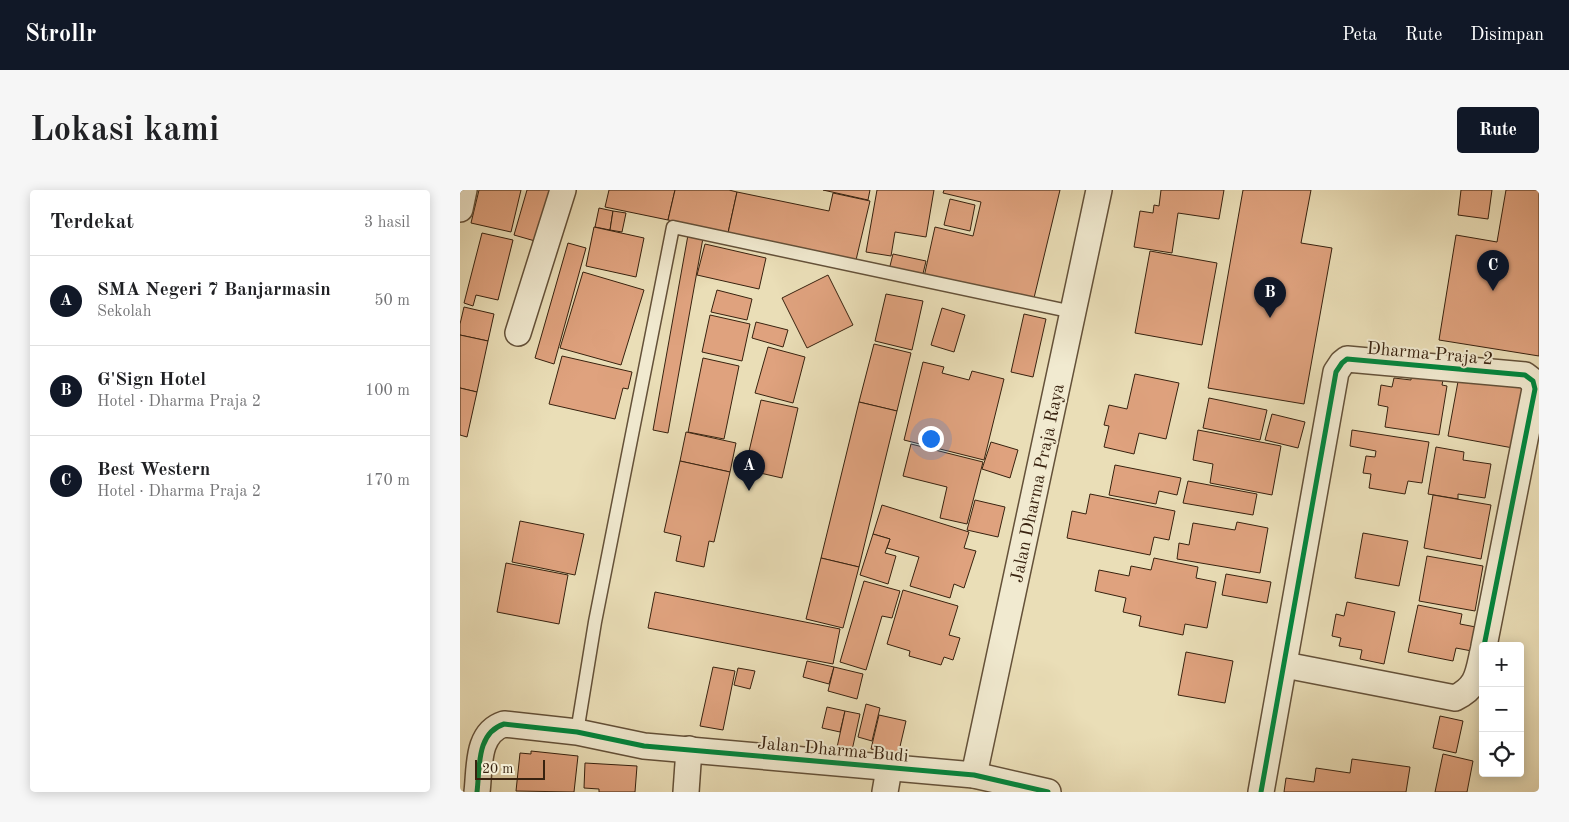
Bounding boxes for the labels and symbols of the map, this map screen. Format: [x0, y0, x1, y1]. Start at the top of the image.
pin: C [1477, 250, 1509, 291]
pin: B [1254, 277, 1286, 318]
street label: Dharma Praja 2 [1366, 339, 1494, 368]
street label: Jalan Dharma Praja Raya [1008, 382, 1068, 584]
your location [918, 426, 944, 452]
pin: A [733, 450, 765, 491]
street label: Jalan Dharma Budi [757, 734, 909, 766]
scale bar [475, 757, 545, 780]

